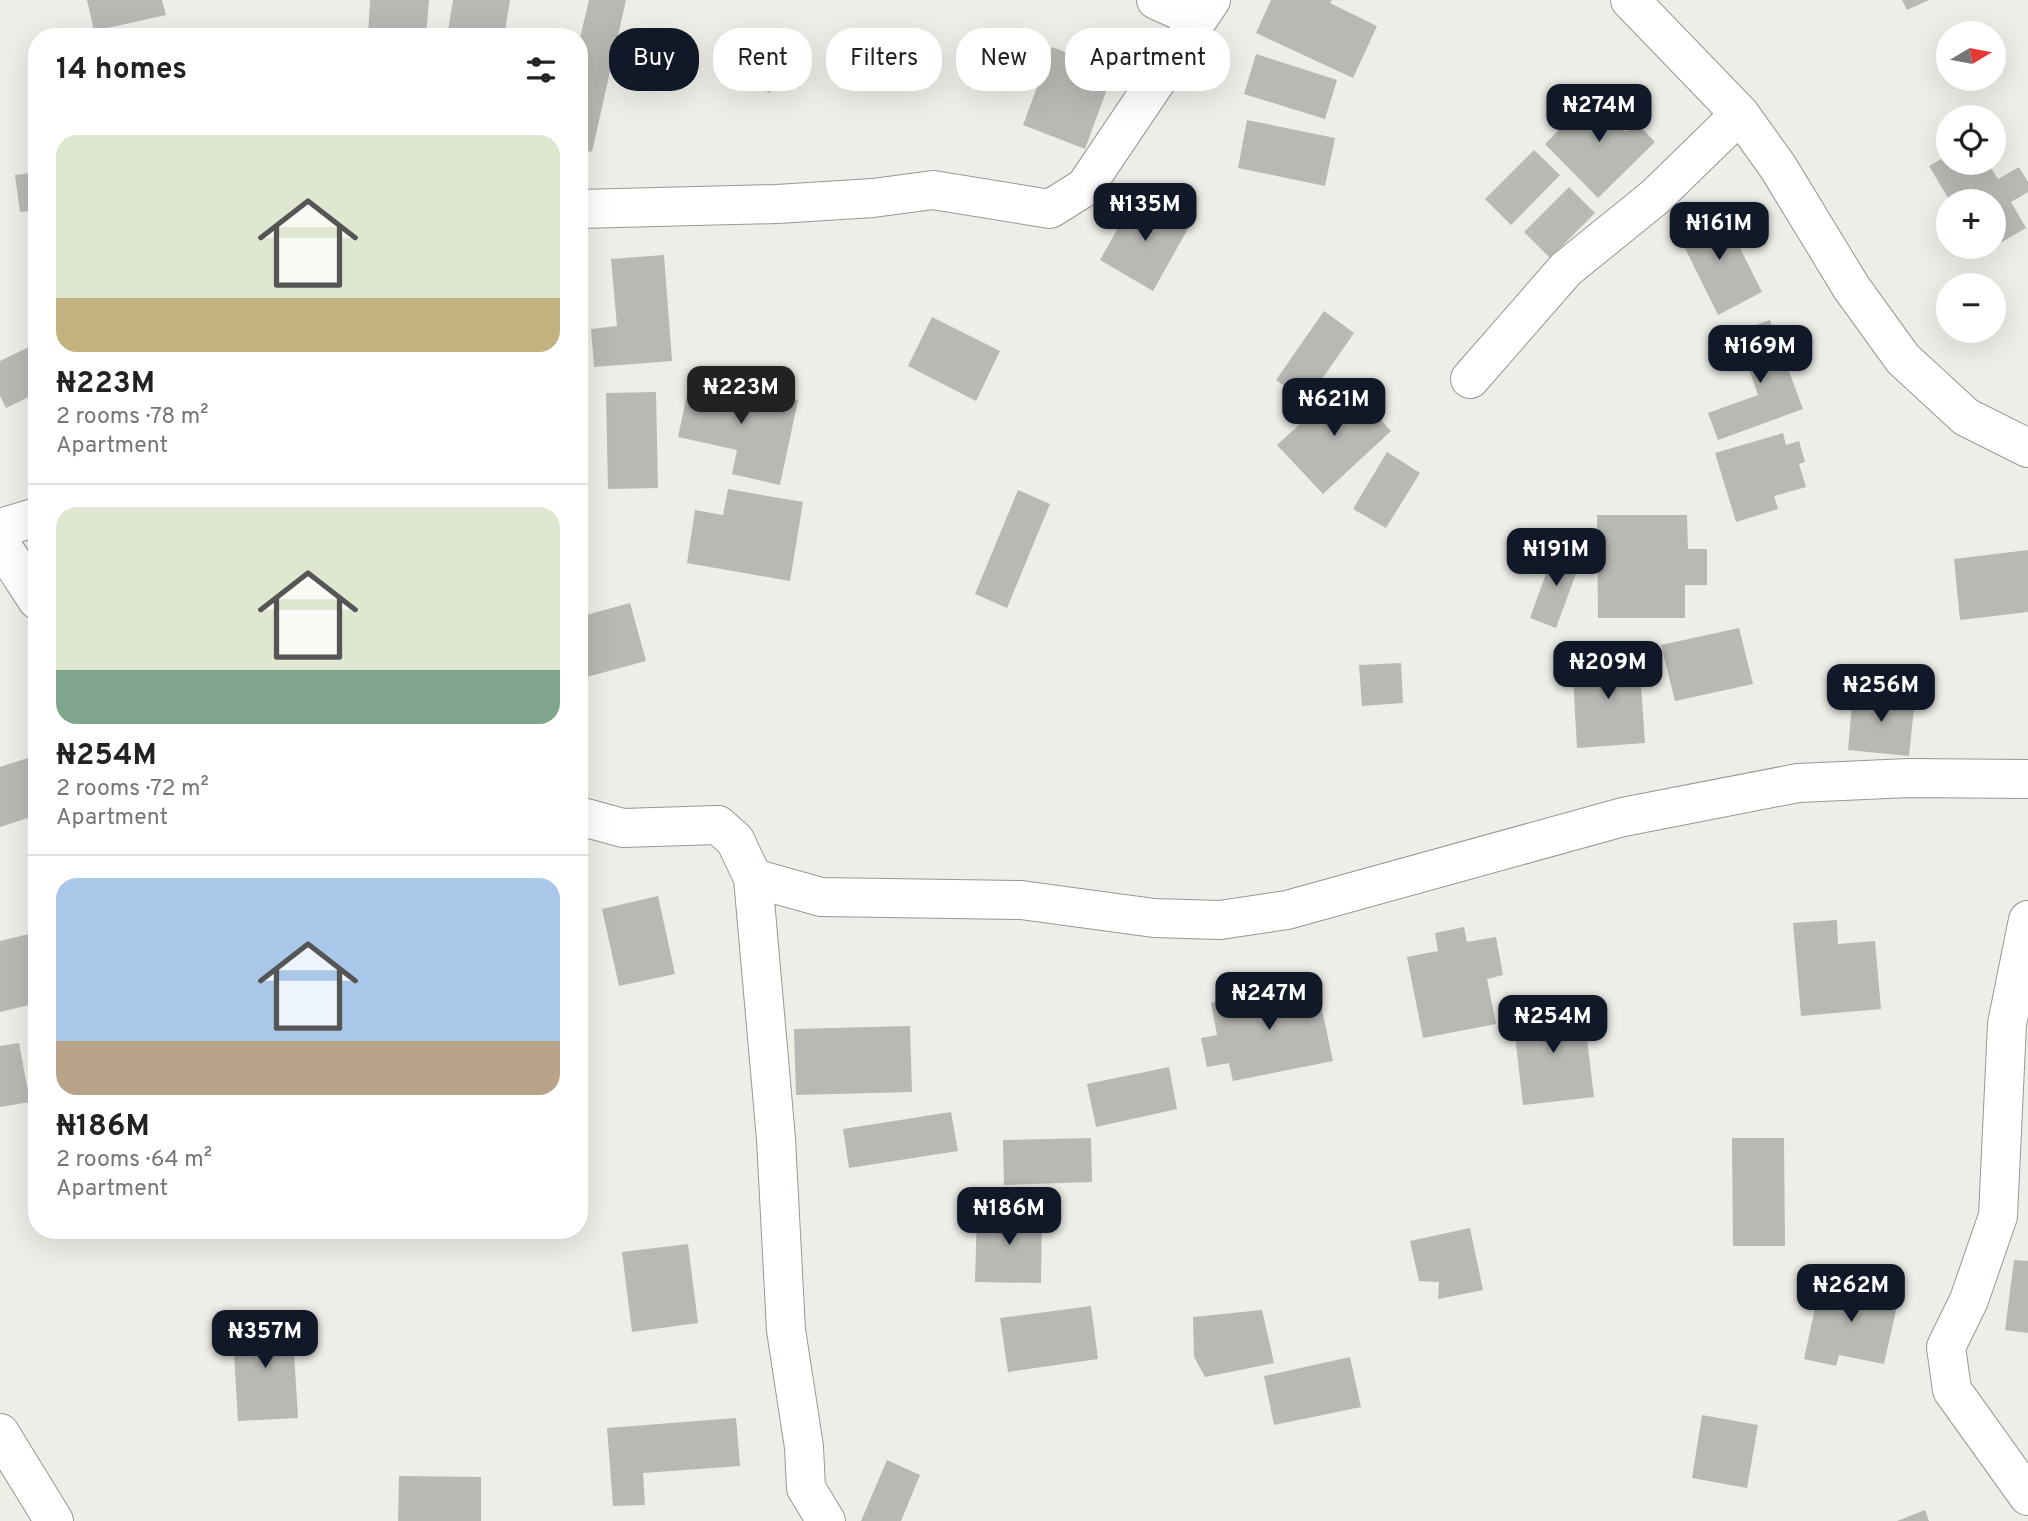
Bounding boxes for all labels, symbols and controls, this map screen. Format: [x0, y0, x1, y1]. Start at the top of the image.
north arrow [1936, 21, 2006, 91]
map controls [1936, 21, 2006, 343]
chip: Buy [609, 28, 699, 91]
chip: Rent [713, 28, 812, 91]
chip: Filters [826, 28, 942, 91]
chip: New [956, 28, 1051, 91]
chip: Apartment [1065, 28, 1230, 91]
icon: filters [522, 51, 560, 89]
text: 14 homes [56, 52, 187, 89]
pin: ₦274M [1550, 85, 1648, 144]
text: ₦274M [1562, 92, 1636, 121]
button: locate [1936, 105, 2006, 175]
icon: home [245, 180, 371, 306]
pin: ₦135M [1096, 184, 1194, 243]
button: + [1936, 189, 2006, 259]
text: ₦135M [1109, 191, 1181, 220]
pin: ₦161M [1670, 202, 1768, 262]
text: ₦161M [1686, 210, 1752, 239]
button: − [1936, 273, 2006, 343]
pin: ₦169M [1711, 326, 1809, 385]
text: ₦169M [1724, 333, 1796, 362]
text: ₦223M [56, 366, 155, 403]
pin: ₦223M [692, 366, 790, 426]
text: ₦223M [703, 374, 779, 403]
pin: ₦621M [1285, 378, 1383, 438]
text: ₦621M [1298, 386, 1370, 415]
text: 2 rooms · 78 m² [56, 403, 209, 432]
text: Apartment [56, 432, 168, 461]
pin: ₦191M [1507, 528, 1605, 588]
text: ₦191M [1523, 536, 1589, 565]
icon: home [245, 552, 371, 678]
pin: ₦209M [1559, 642, 1657, 701]
text: ₦209M [1569, 649, 1647, 678]
pin: ₦256M [1832, 664, 1930, 724]
text: ₦256M [1843, 672, 1919, 701]
text: ₦254M [56, 738, 157, 775]
text: 2 rooms · 72 m² [56, 775, 209, 804]
text: Apartment [56, 804, 168, 833]
icon: home [245, 923, 371, 1049]
pin: ₦247M [1220, 972, 1318, 1032]
text: ₦247M [1231, 980, 1307, 1009]
pin: ₦254M [1504, 996, 1602, 1055]
text: ₦254M [1514, 1003, 1592, 1032]
text: ₦186M [56, 1109, 150, 1146]
text: 2 rooms · 64 m² [56, 1146, 212, 1175]
text: Apartment [56, 1175, 168, 1204]
pin: ₦186M [960, 1188, 1058, 1247]
text: ₦186M [973, 1195, 1045, 1224]
pin: ₦262M [1802, 1264, 1900, 1324]
text: ₦262M [1813, 1272, 1889, 1301]
pin: ₦357M [216, 1310, 314, 1370]
text: ₦357M [228, 1318, 302, 1347]

